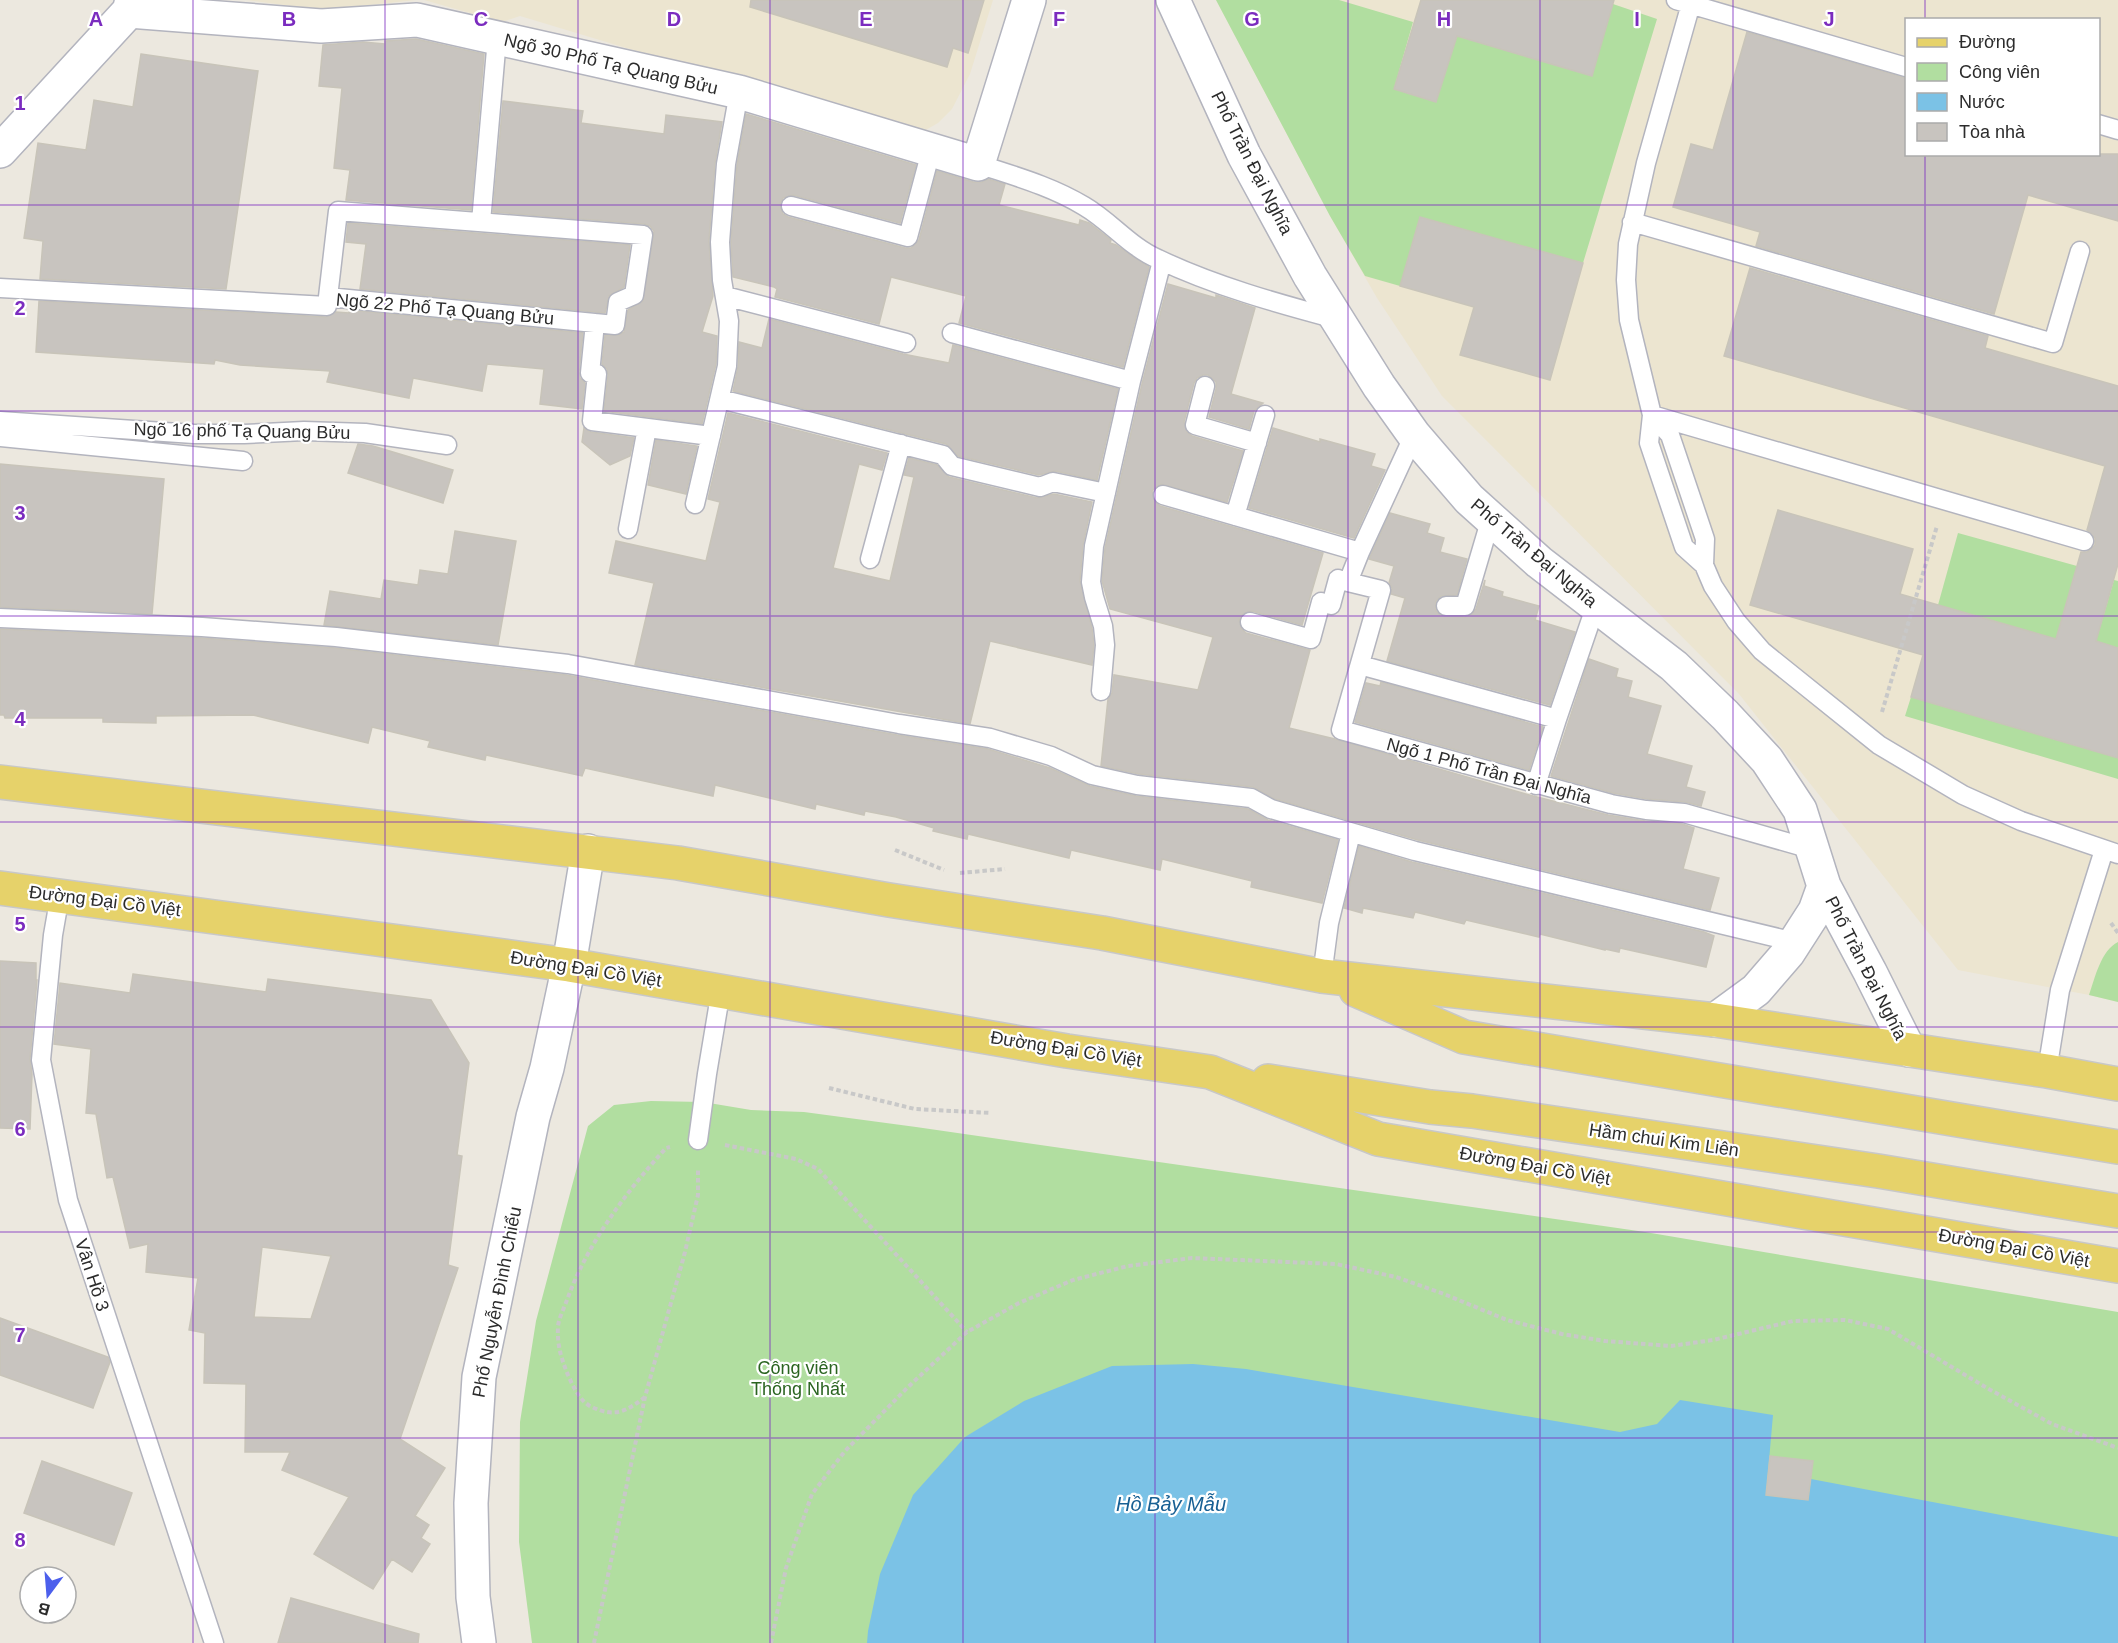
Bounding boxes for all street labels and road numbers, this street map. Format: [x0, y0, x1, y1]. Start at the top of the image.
street label: Ngõ 30 Phố Tạ Quang Bửu [502, 30, 720, 98]
street label: Phố Trần Đại Nghĩa [1207, 88, 1297, 239]
street label: Ngõ 22 Phố Tạ Quang Bửu [335, 289, 555, 329]
street label: Ngõ 16 phố Tạ Quang Bửu [133, 419, 351, 443]
street label: Phố Trần Đại Nghĩa [1467, 495, 1602, 612]
street label: Ngõ 1 Phố Trần Đại Nghĩa [1384, 734, 1595, 808]
street label: Đường Đại Cồ Việt [28, 882, 182, 920]
street label: Phố Trần Đại Nghĩa [1821, 893, 1911, 1044]
street label: Đường Đại Cồ Việt [509, 947, 663, 991]
street label: Đường Đại Cồ Việt [989, 1027, 1143, 1071]
street label: Hầm chui Kim Liên [1588, 1120, 1740, 1160]
street label: Đường Đại Cồ Việt [1458, 1143, 1612, 1189]
street label: Phố Nguyễn Đình Chiểu [468, 1205, 525, 1399]
street label: Đường Đại Cồ Việt [1937, 1225, 2091, 1271]
street label: Vân Hồ 3 [71, 1236, 113, 1314]

